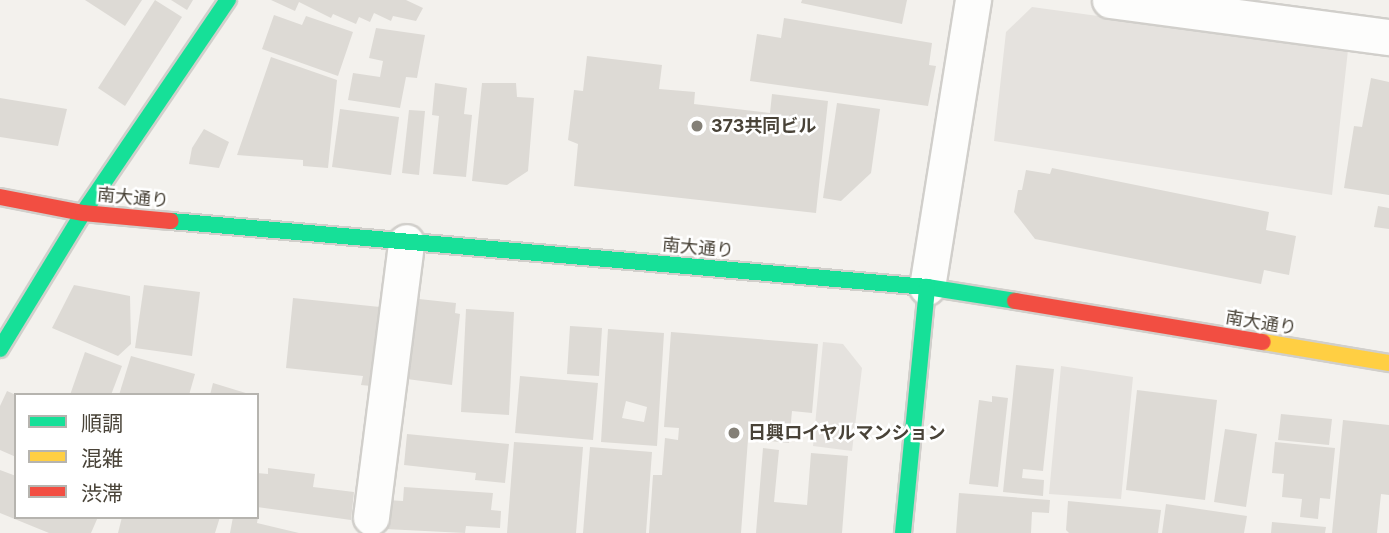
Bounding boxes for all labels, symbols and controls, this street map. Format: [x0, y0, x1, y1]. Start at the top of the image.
place label: 373共同ビル [711, 115, 816, 137]
marker: 373共同ビル [689, 118, 705, 134]
street label: 南大通り [96, 184, 170, 212]
street label: 南大通り [661, 234, 735, 262]
street label: 南大通り [1224, 307, 1298, 339]
legend [14, 393, 259, 519]
text: 順調 [81, 411, 123, 436]
place label: 日興ロイヤルマンション [748, 422, 946, 444]
marker: 日興ロイヤルマンション [726, 425, 742, 441]
text: 混雑 [81, 446, 123, 471]
text: 渋滞 [81, 481, 123, 506]

